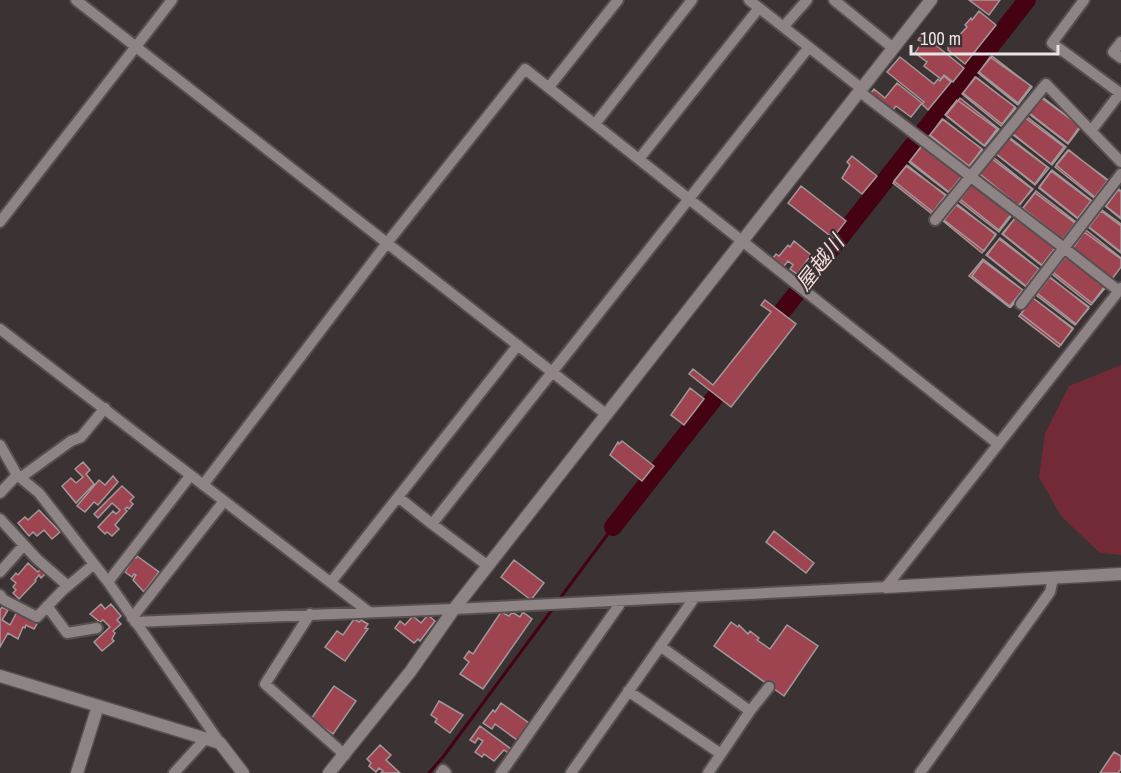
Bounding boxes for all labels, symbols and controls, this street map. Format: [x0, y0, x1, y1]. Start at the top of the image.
scale bar [911, 18, 1058, 56]
text: 100 m [920, 26, 961, 51]
water label: 屋越川 [789, 227, 852, 296]

